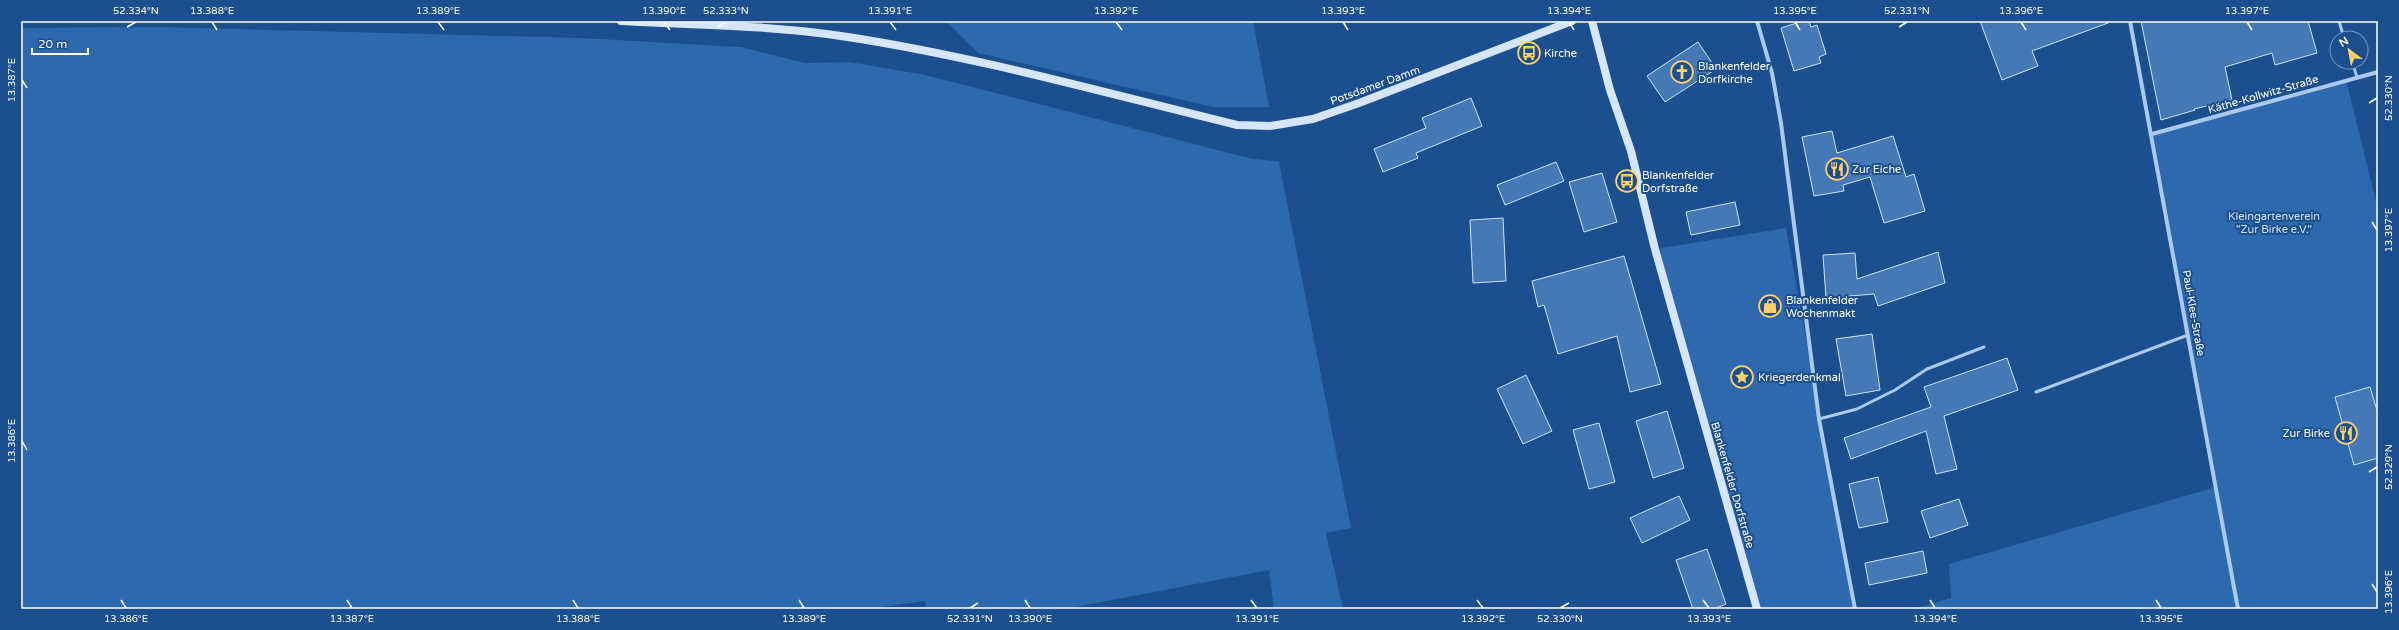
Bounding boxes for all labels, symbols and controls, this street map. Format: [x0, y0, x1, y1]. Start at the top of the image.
text: 52.334°N [113, 5, 159, 17]
text: 13.388°E [190, 5, 234, 17]
text: 13.389°E [416, 5, 460, 17]
text: 13.390°E [642, 5, 686, 17]
text: 52.333°N [703, 5, 749, 17]
text: 13.391°E [868, 5, 912, 17]
text: 13.392°E [1094, 5, 1138, 17]
text: 13.393°E [1321, 5, 1365, 17]
text: 13.394°E [1547, 5, 1591, 17]
text: 13.395°E [1773, 5, 1817, 17]
text: 52.331°N [1884, 5, 1930, 17]
text: 13.396°E [1999, 5, 2043, 17]
text: 13.397°E [2225, 5, 2269, 17]
scale bar [32, 30, 88, 56]
north arrow [2329, 30, 2369, 70]
text: N [2337, 34, 2351, 50]
text: 20 m [38, 37, 67, 51]
bus stop icon: Kirche [1516, 40, 1542, 66]
place label: Kirche [1544, 47, 1577, 60]
text: 13.387°E [6, 58, 18, 102]
church icon: Blankenfelder Dorfkirche [1669, 59, 1695, 85]
place label: Blankenfelder Dorfkirche [1698, 60, 1771, 86]
street label: Potsdamer Damm [1329, 63, 1422, 108]
street label: Käthe-Kollwitz-Straße [2207, 73, 2320, 116]
text: 52.330°N [2383, 75, 2395, 121]
restaurant icon: Zur Eiche [1824, 156, 1850, 182]
place label: Zur Eiche [1852, 163, 1901, 176]
bus stop icon: Blankenfelder Dorfstraße [1614, 168, 1640, 194]
place label: Blankenfelder Dorfstraße [1642, 169, 1715, 195]
text: 13.397°E [2383, 208, 2395, 252]
park label: Kleingartenverein "Zur Birke e.V." [2228, 210, 2320, 236]
street label: Paul-Klee-Straße [2180, 269, 2207, 357]
shop icon: Blankenfelder Wochenmakt [1757, 293, 1783, 319]
place label: Blankenfelder Wochenmakt [1786, 294, 1859, 320]
place icon: Kriegerdenkmal [1729, 364, 1755, 390]
place label: Kriegerdenkmal [1758, 371, 1841, 384]
text: 13.386°E [6, 419, 18, 463]
street label: Blankenfelder Dorfstraße [1708, 420, 1757, 550]
restaurant icon: Zur Birke [2333, 420, 2359, 446]
place label: Zur Birke [2283, 427, 2330, 440]
text: 52.329°N [2383, 444, 2395, 490]
text: 13.396°E [2383, 570, 2395, 614]
text: 13.386°E [104, 613, 148, 625]
text: 13.387°E [330, 613, 374, 625]
text: 13.388°E [556, 613, 600, 625]
text: 13.389°E [782, 613, 826, 625]
text: 52.331°N [947, 613, 993, 625]
text: 13.390°E [1008, 613, 1052, 625]
text: 13.391°E [1235, 613, 1279, 625]
text: 13.392°E [1461, 613, 1505, 625]
text: 52.330°N [1537, 613, 1583, 625]
text: 13.393°E [1687, 613, 1731, 625]
text: 13.394°E [1913, 613, 1957, 625]
text: 13.395°E [2139, 613, 2183, 625]

